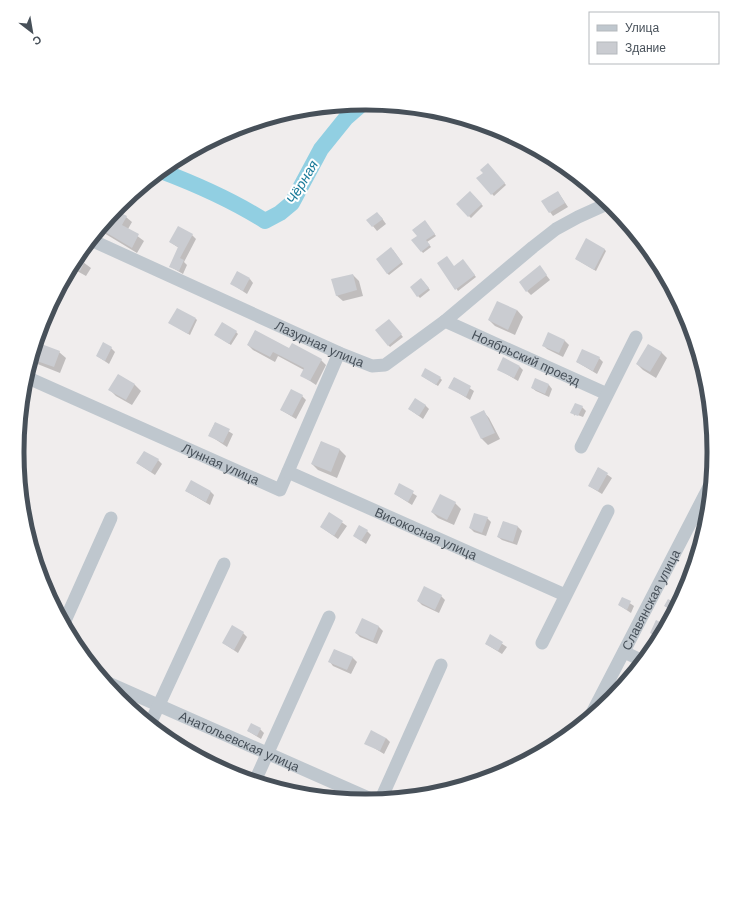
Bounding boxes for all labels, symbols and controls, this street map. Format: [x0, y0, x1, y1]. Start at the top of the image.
north arrow [12, 12, 52, 52]
legend [589, 12, 719, 64]
text: Улица [625, 20, 659, 36]
text: С [30, 33, 44, 49]
text: Здание [625, 40, 666, 56]
water label: Чёрная [282, 156, 322, 207]
street label: Лазурная улица [272, 316, 367, 371]
street label: Ноябрьский проезд [469, 326, 583, 390]
street label: Лунная улица [179, 439, 263, 489]
street label: Високосная улица [372, 503, 480, 564]
street label: Славянская улица [618, 546, 684, 653]
street label: Анатольевская улица [177, 707, 303, 775]

